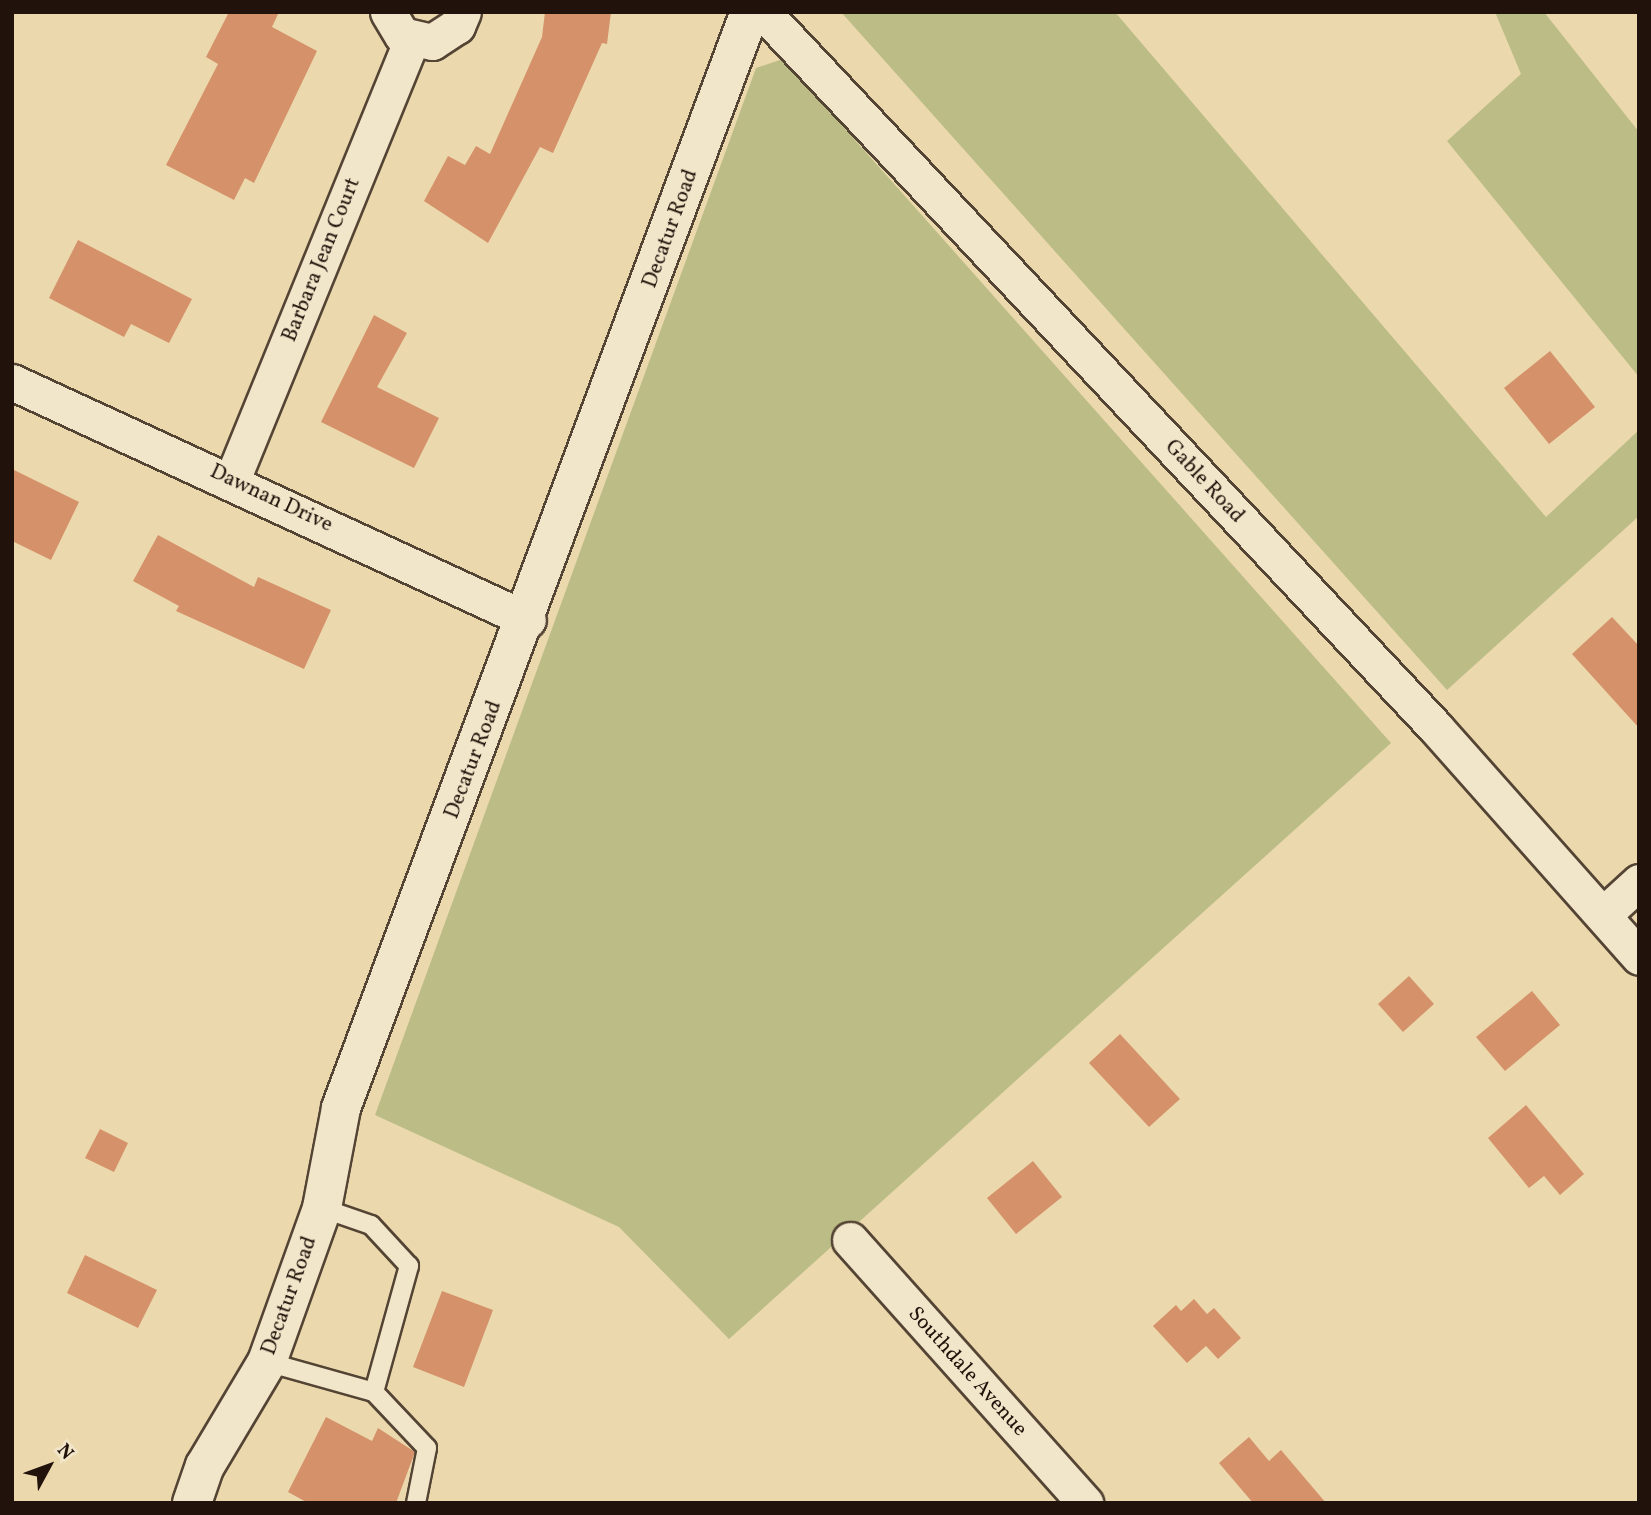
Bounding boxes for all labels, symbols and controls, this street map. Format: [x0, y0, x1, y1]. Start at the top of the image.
street label: Decatur Road [638, 166, 704, 292]
street label: Barbara Jean Court [278, 174, 366, 346]
street label: Gable Road [1159, 435, 1249, 529]
street label: Dawnan Drive [206, 460, 336, 538]
street label: Decatur Road [440, 697, 508, 823]
street label: Decatur Road [257, 1233, 323, 1359]
street label: Southdale Avenue [902, 1302, 1032, 1442]
north arrow [14, 1431, 84, 1501]
text: N [51, 1438, 79, 1466]

